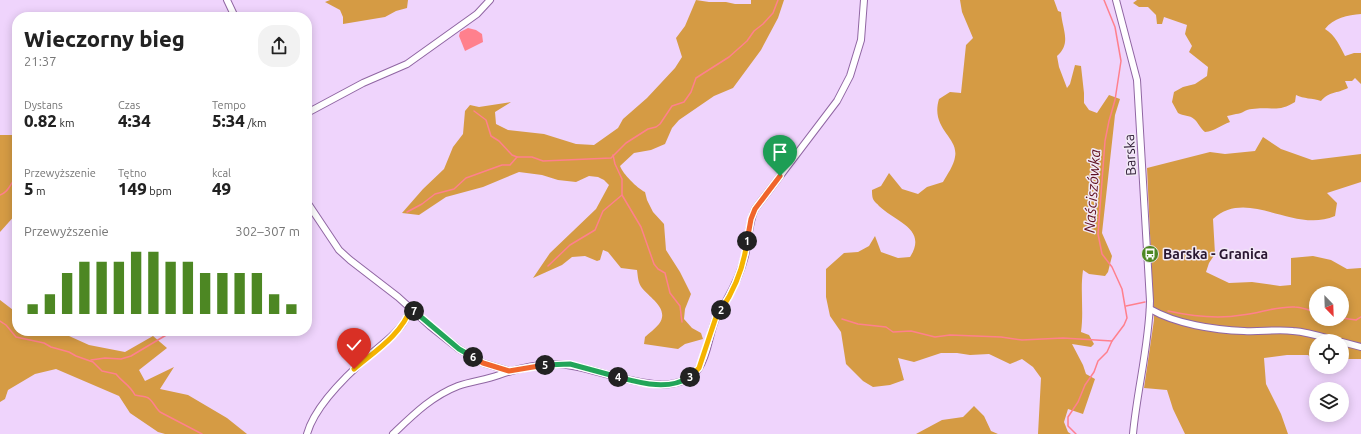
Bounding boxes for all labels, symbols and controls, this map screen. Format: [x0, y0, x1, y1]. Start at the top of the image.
button: share [258, 25, 300, 67]
text: Wieczorny bieg [24, 26, 185, 51]
text: 21:37 [24, 54, 57, 68]
text: Dystans [24, 99, 63, 111]
text: Czas [118, 99, 140, 111]
text: Tempo [212, 99, 246, 111]
text: 0.82 [24, 111, 57, 130]
text: 4:34 [118, 111, 151, 130]
text: 5:34 [212, 111, 245, 130]
text: km [57, 117, 75, 129]
text: /km [245, 117, 267, 129]
street label: Barska [1121, 134, 1139, 176]
pin [763, 135, 797, 176]
icon: arrive [769, 141, 791, 163]
water label: Naściszówka [1081, 149, 1103, 233]
text: Przewyższenie [24, 167, 96, 179]
text: Tętno [118, 167, 147, 179]
text: kcal [212, 167, 231, 179]
text: 5 [24, 179, 34, 198]
text: 149 [118, 179, 147, 198]
text: 49 [212, 179, 231, 198]
text: m [34, 185, 46, 197]
text: bpm [147, 185, 172, 197]
text: Przewyższenie [24, 224, 109, 238]
text: 302–307 m [235, 224, 300, 238]
pin: 1 [737, 231, 757, 251]
text: 1 [744, 235, 750, 247]
bus stop icon: Barska - Granica [1140, 244, 1160, 264]
place label: Barska - Granica [1163, 246, 1268, 262]
north arrow [1309, 286, 1349, 326]
map controls [1309, 286, 1349, 422]
pin: 2 [711, 300, 731, 320]
pin: 7 [404, 301, 424, 321]
text: 2 [718, 304, 724, 316]
text: 7 [411, 305, 417, 317]
pin [337, 328, 371, 369]
icon: check [343, 334, 365, 356]
button: locate [1309, 334, 1349, 374]
pin: 6 [463, 347, 483, 367]
text: 6 [470, 351, 476, 363]
pin: 5 [535, 355, 555, 375]
text: 5 [542, 359, 548, 371]
pin: 4 [608, 367, 628, 387]
pin: 3 [680, 367, 700, 387]
text: 4 [615, 371, 621, 383]
text: 3 [687, 371, 693, 383]
button: layers [1309, 382, 1349, 422]

